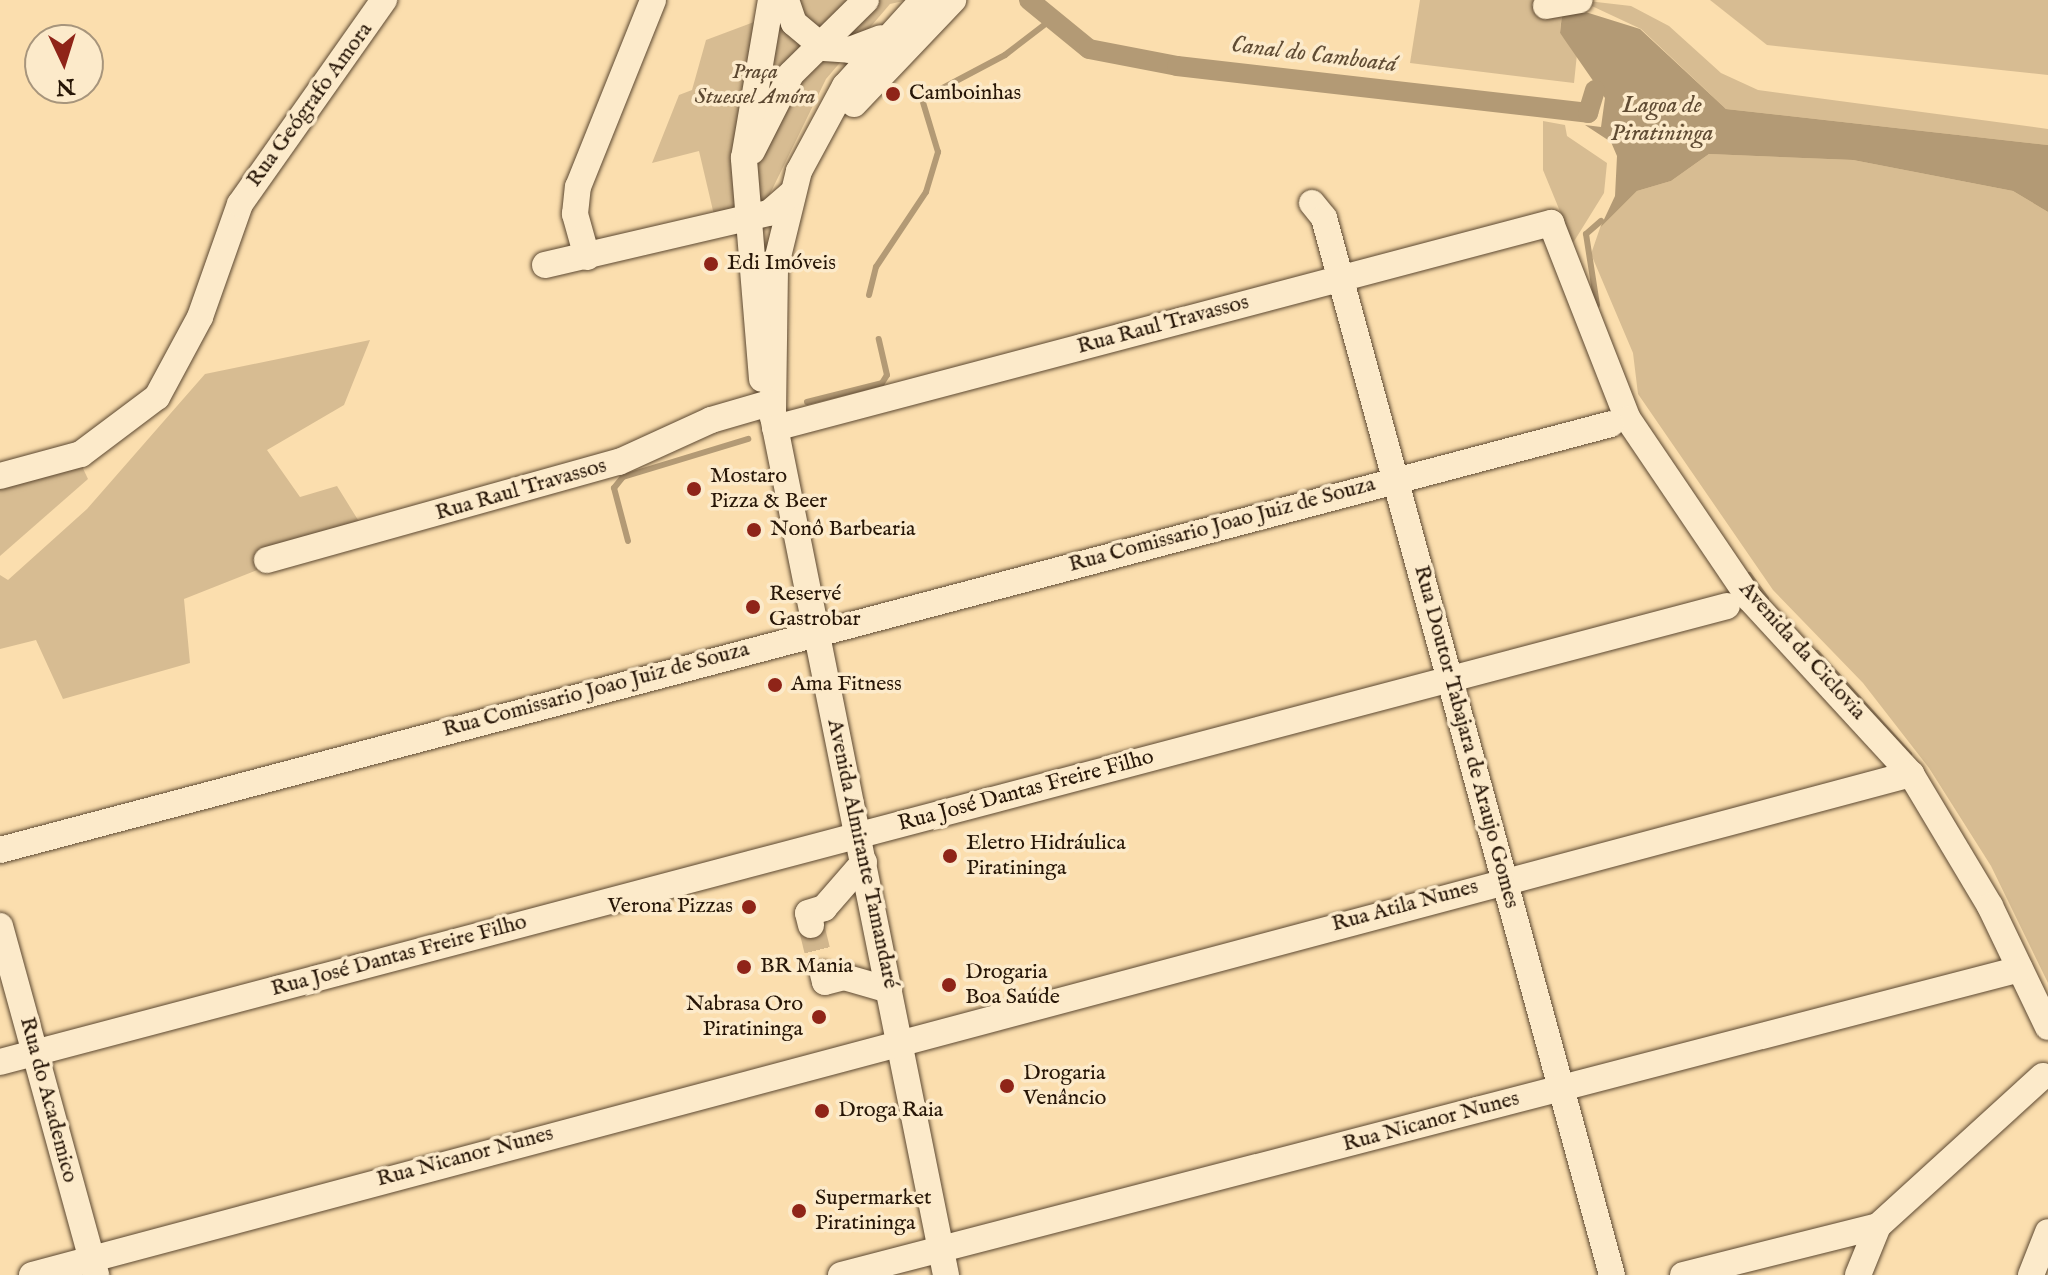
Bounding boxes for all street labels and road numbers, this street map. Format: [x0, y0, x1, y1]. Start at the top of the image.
street label: Rua Geógrafo Amora [241, 18, 379, 192]
street label: Rua Raul Travassos [1074, 289, 1252, 361]
street label: Rua Raul Travassos [432, 453, 610, 527]
street label: Rua Comissario Joao Juiz de Souza [1066, 471, 1378, 579]
street label: Rua Doutor Tabajara de Araujo Gomes [1407, 563, 1525, 911]
street label: Avenida da Ciclovia [1733, 576, 1871, 726]
street label: Rua Comissario Joao Juiz de Souza [440, 636, 752, 744]
street label: Avenida Almirante Tamandaré [821, 717, 903, 991]
street label: Rua José Dantas Freire Filho [895, 744, 1157, 838]
street label: Rua Atila Nunes [1329, 874, 1481, 938]
street label: Rua José Dantas Freire Filho [268, 909, 530, 1003]
street label: Rua do Academico [13, 1014, 83, 1186]
street label: Rua Nicanor Nunes [1340, 1086, 1522, 1158]
street label: Rua Nicanor Nunes [374, 1121, 556, 1193]

